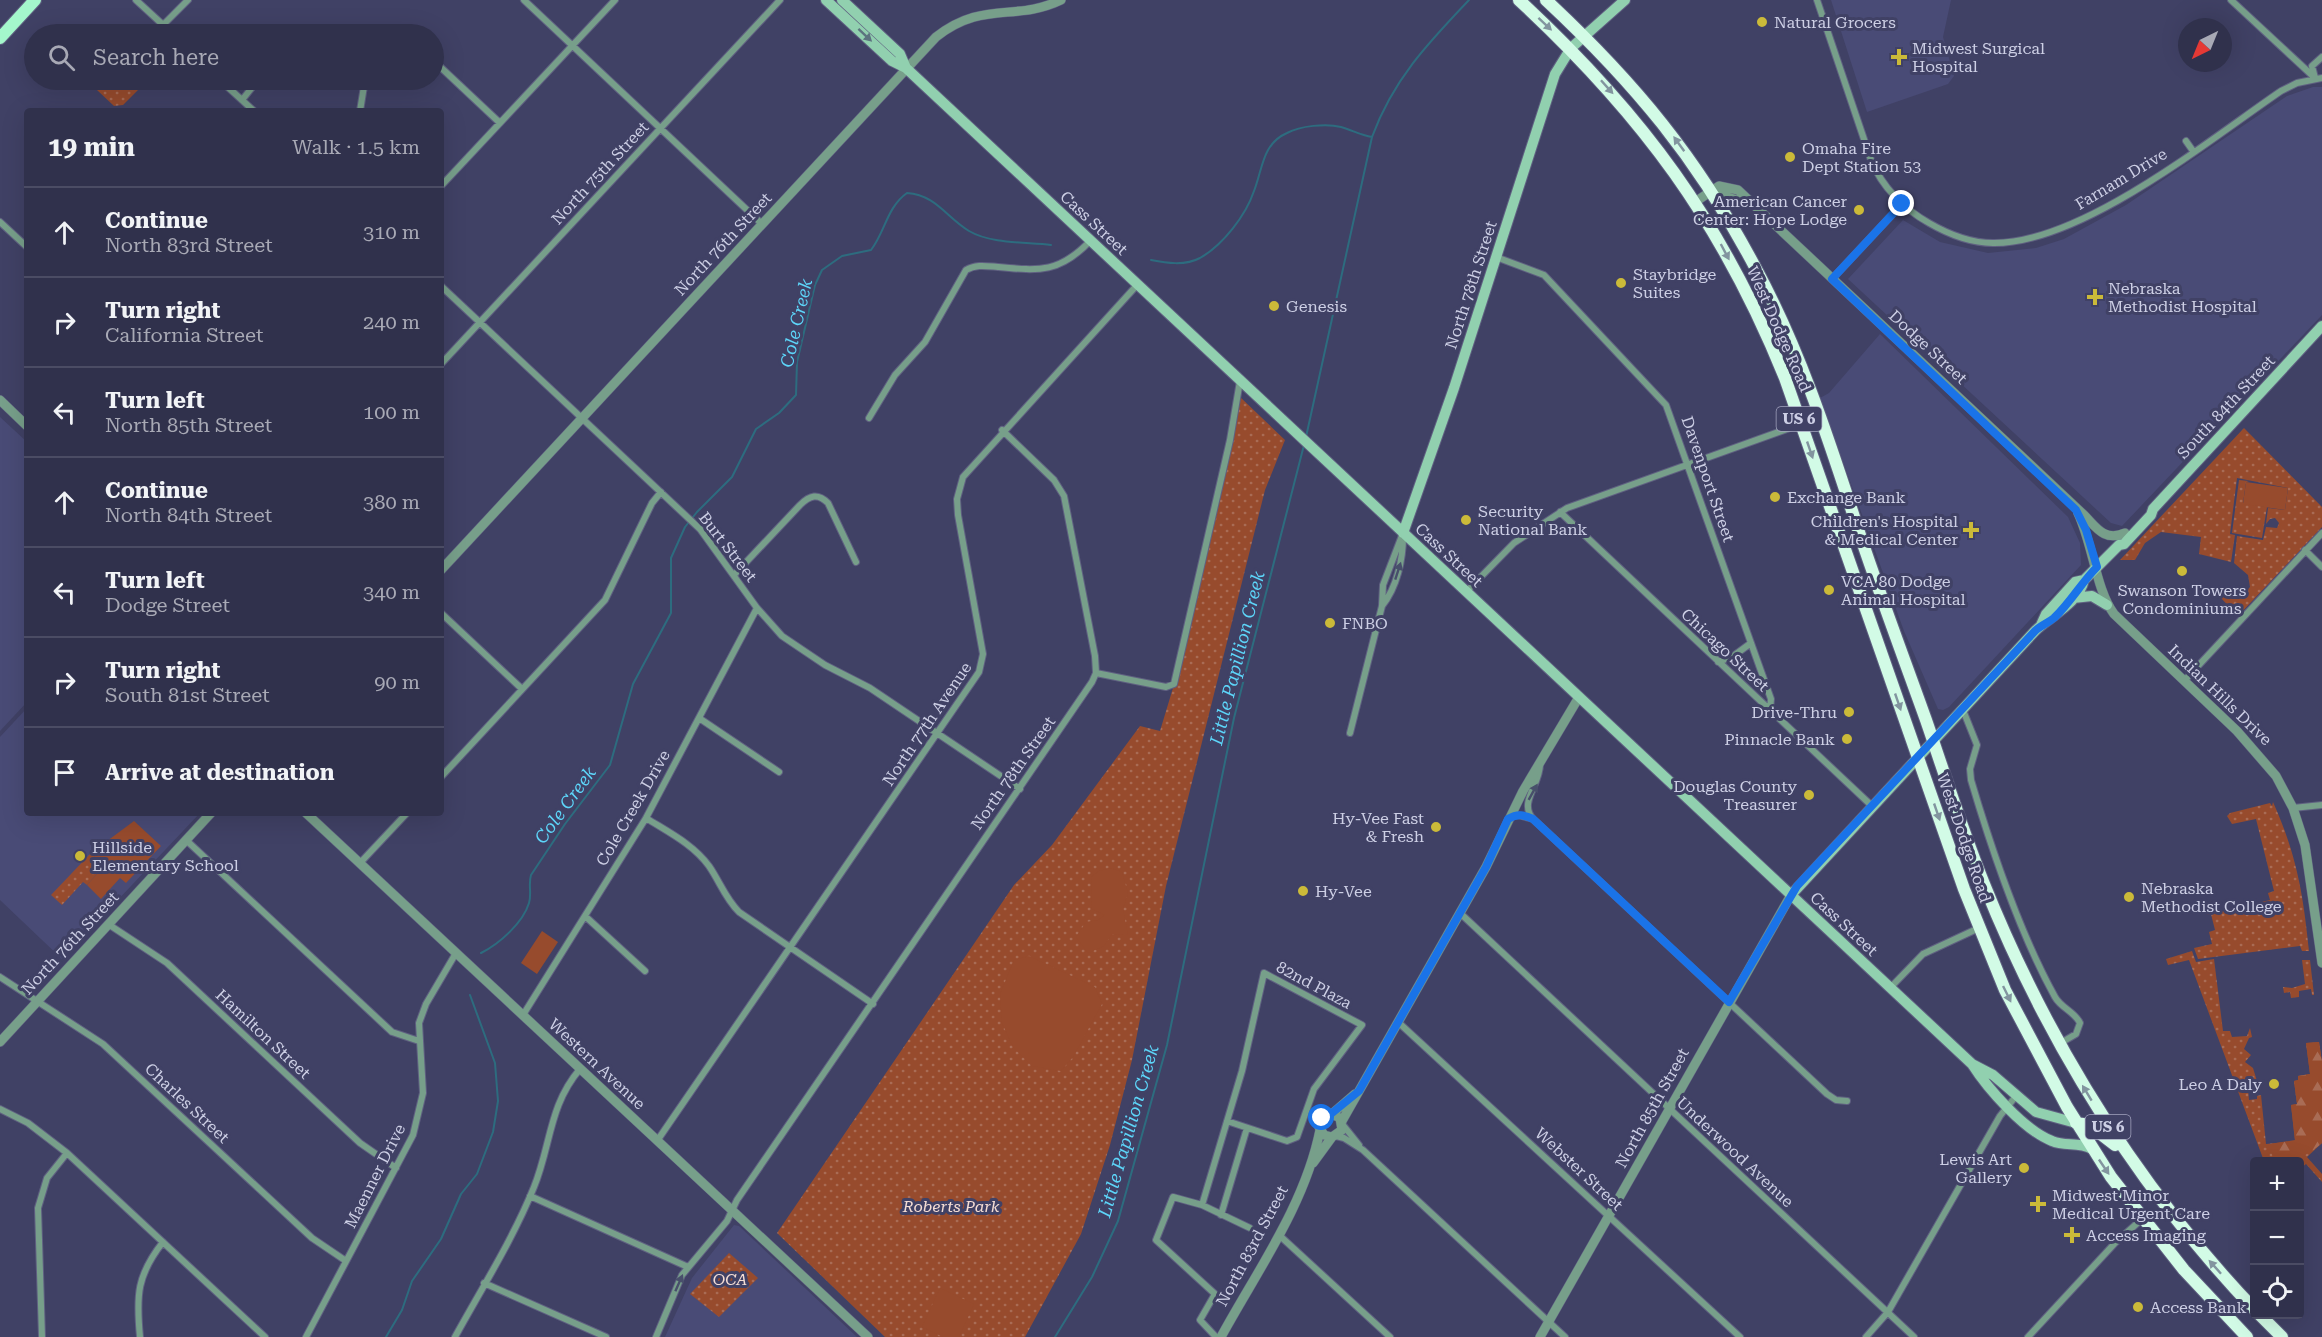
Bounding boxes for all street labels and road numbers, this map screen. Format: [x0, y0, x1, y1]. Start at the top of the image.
street label: North 75th Street [547, 118, 653, 228]
street label: Farnam Drive [2072, 144, 2170, 214]
street label: Cass Street [1056, 187, 1132, 259]
street label: North 76th Street [670, 189, 776, 299]
street label: North 78th Street [1441, 218, 1501, 352]
street label: West Dodge Road [1743, 263, 1815, 395]
street label: Dodge Street [1885, 306, 1971, 388]
street label: South 84th Street [2173, 351, 2279, 463]
road number: US 6 [1776, 407, 1822, 431]
street label: Davenport Street [1678, 414, 1738, 544]
street label: Burt Street [695, 508, 761, 586]
street label: Cass Street [1411, 519, 1487, 591]
street label: Chicago Street [1677, 605, 1773, 695]
street label: Indian Hills Drive [2164, 641, 2276, 749]
street label: North 77th Avenue [879, 658, 976, 790]
street label: North 78th Street [967, 713, 1059, 833]
street label: Cole Creek Drive [592, 747, 674, 869]
street label: West Dodge Road [1933, 771, 1995, 905]
street label: North 76th Street [17, 888, 123, 998]
street label: Cass Street [1806, 888, 1882, 960]
street label: 82nd Plaza [1273, 957, 1355, 1013]
street label: Hamilton Street [212, 985, 314, 1083]
street label: Western Avenue [545, 1014, 649, 1114]
street label: North 85th Street [1611, 1045, 1693, 1171]
street label: Charles Street [141, 1059, 233, 1147]
street label: Underwood Avenue [1673, 1093, 1798, 1211]
road number: US 6 [2086, 1115, 2130, 1139]
street label: Maenner Drive [341, 1121, 409, 1231]
street label: Webster Street [1531, 1123, 1627, 1215]
street label: North 83rd Street [1212, 1182, 1292, 1310]

